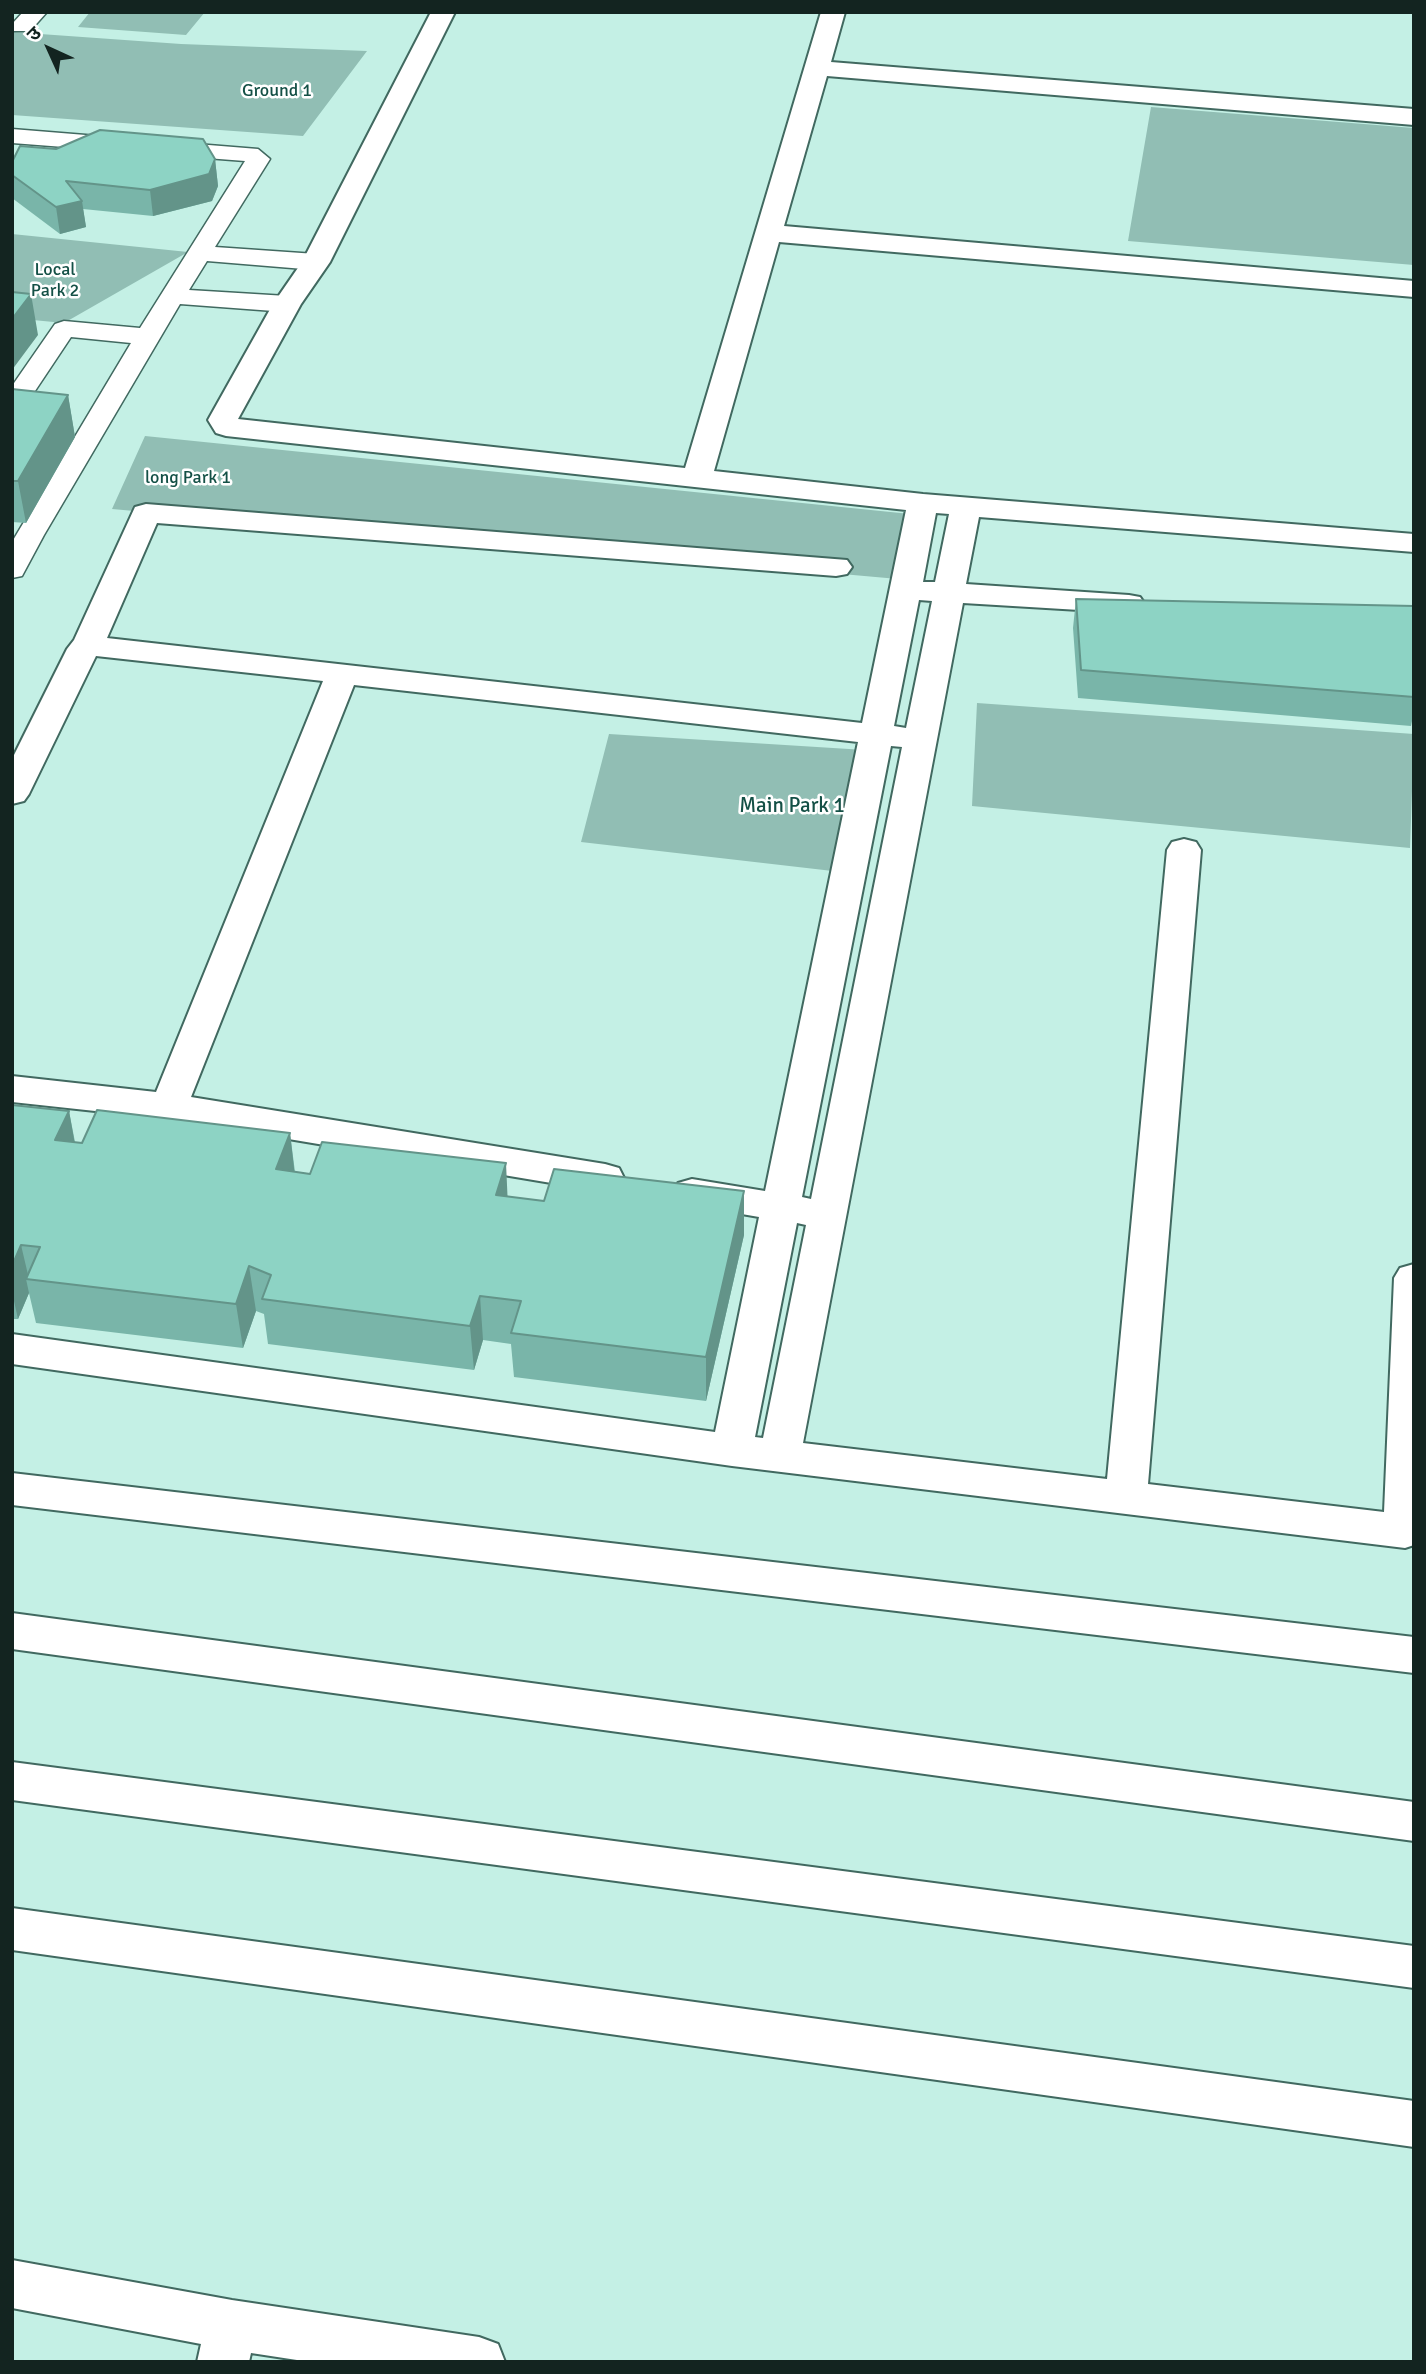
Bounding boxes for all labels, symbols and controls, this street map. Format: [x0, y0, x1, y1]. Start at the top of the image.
north arrow [14, 14, 84, 84]
text: उ [22, 22, 47, 47]
park label: Ground 1 [242, 80, 312, 102]
park label: Local Park 2 [31, 259, 79, 302]
park label: long Park 1 [145, 467, 231, 489]
park label: Main Park 1 [739, 793, 845, 819]

